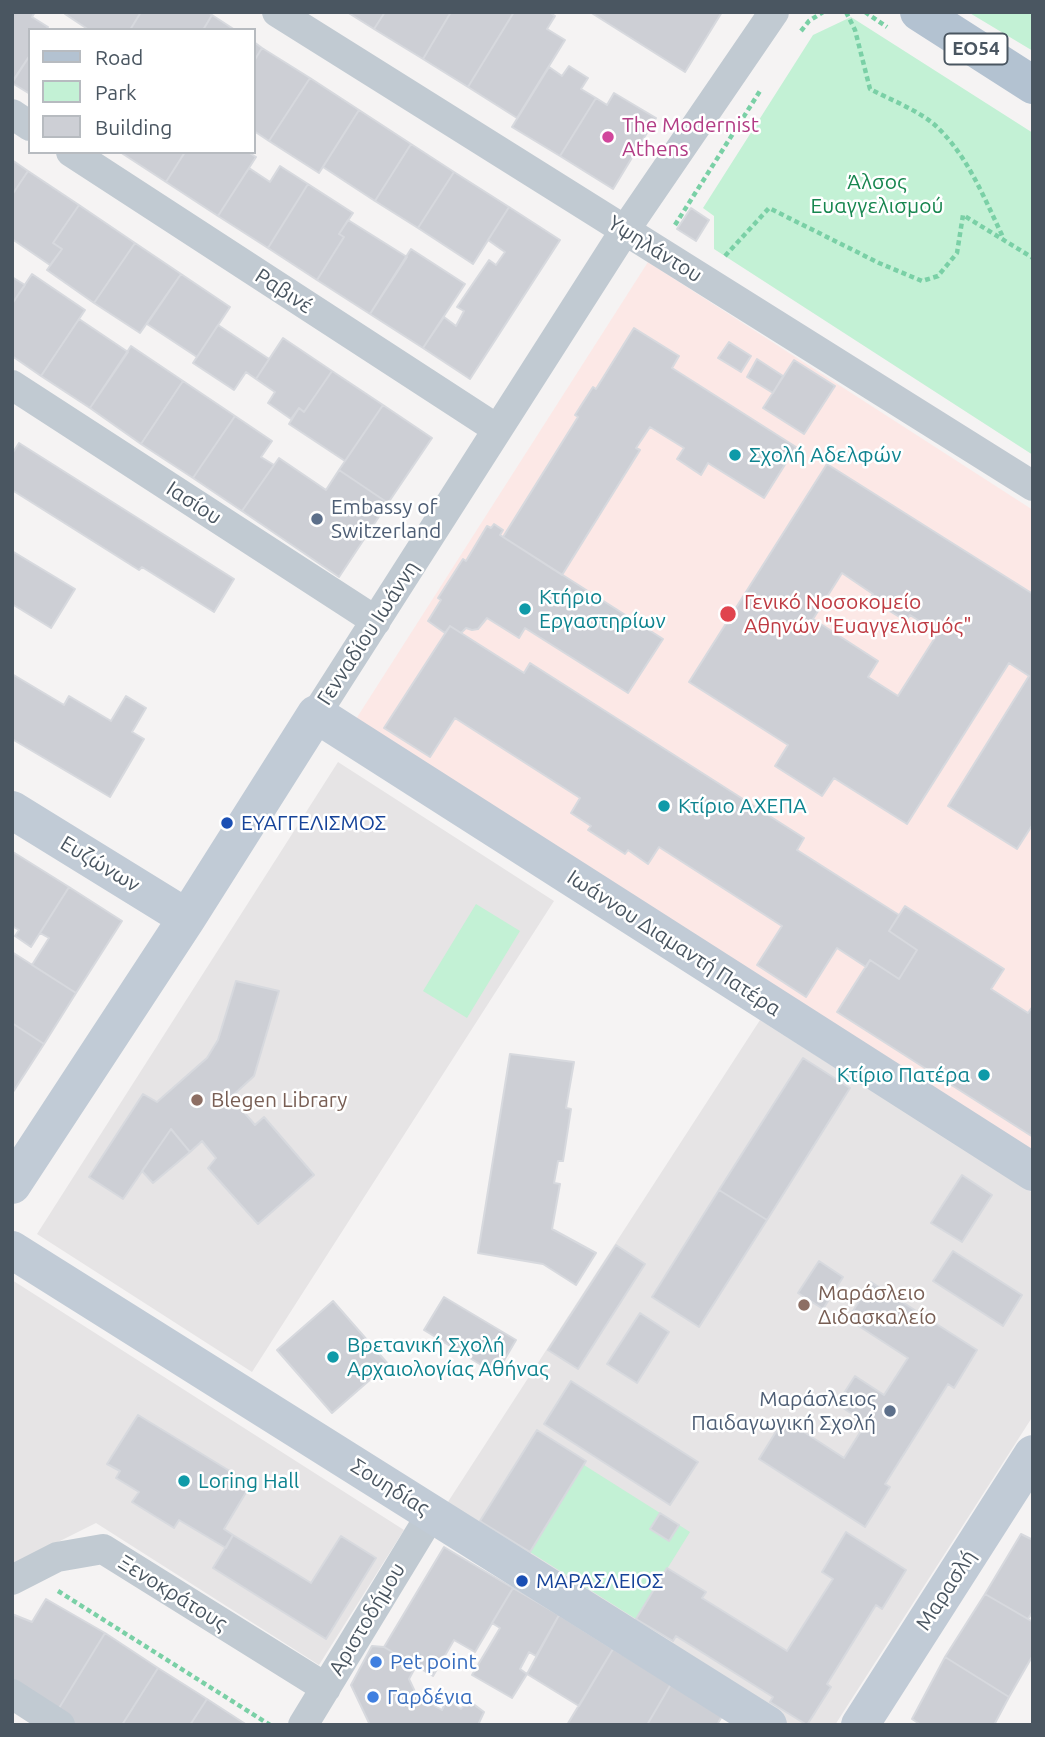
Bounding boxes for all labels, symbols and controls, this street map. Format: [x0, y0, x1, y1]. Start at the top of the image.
legend [28, 28, 256, 154]
road number: ΕΟ54 [944, 34, 1007, 64]
text: Road [95, 45, 143, 69]
text: Park [95, 80, 137, 104]
place label: The Modernist Athens [622, 112, 759, 162]
text: Building [95, 115, 172, 139]
marker: The Modernist Athens [600, 129, 616, 145]
park label: Άλσος Ευαγγελισμού [811, 169, 943, 219]
street label: Υψηλάντου [603, 210, 707, 288]
street label: Ραβινέ [250, 263, 318, 319]
place label: Σχολή Αδελφών [749, 442, 901, 468]
marker: Σχολή Αδελφών [727, 447, 743, 463]
street label: Ιασίου [162, 476, 226, 530]
place label: Embassy of Switzerland [331, 494, 441, 544]
marker: Embassy of Switzerland [309, 511, 325, 527]
street label: Γενναδίου Ιωάννη [312, 556, 424, 710]
place label: Κτήριο Εργαστηρίων [539, 584, 666, 634]
place label: Γενικό Νοσοκομείο Αθηνών "Ευαγγελισμός" [744, 589, 972, 639]
marker: Κτήριο Εργαστηρίων [517, 601, 533, 617]
marker: Γενικό Νοσοκομείο Αθηνών "Ευαγγελισμός" [718, 604, 738, 624]
place label: Κτίριο ΑΧΕΠΑ [678, 793, 807, 819]
marker: Κτίριο ΑΧΕΠΑ [656, 798, 672, 814]
place label: ΕΥΑΓΓΕΛΙΣΜΟΣ [241, 810, 386, 836]
marker: ΕΥΑΓΓΕΛΙΣΜΟΣ [219, 815, 235, 831]
street label: Ευζώνων [56, 831, 144, 897]
street label: Ιωάννου Διαμαντή Πατέρα [563, 864, 785, 1022]
place label: Κτίριο Πατέρα [837, 1062, 970, 1088]
marker: Κτίριο Πατέρα [976, 1067, 992, 1083]
place label: Blegen Library [211, 1087, 347, 1113]
marker: Blegen Library [189, 1092, 205, 1108]
place label: Μαράσλειο Διδασκαλείο [818, 1280, 937, 1330]
marker: Μαράσλειο Διδασκαλείο [796, 1297, 812, 1313]
place label: Βρετανική Σχολή Αρχαιολογίας Αθήνας [347, 1332, 549, 1382]
marker: Βρετανική Σχολή Αρχαιολογίας Αθήνας [325, 1349, 341, 1365]
place label: Μαράσλειος Παιδαγωγική Σχολή [691, 1386, 876, 1436]
marker: Μαράσλειος Παιδαγωγική Σχολή [882, 1403, 898, 1419]
street label: Σουηδίας [346, 1453, 434, 1521]
place label: Loring Hall [198, 1468, 299, 1494]
marker: Loring Hall [176, 1473, 192, 1489]
street label: Μαρασλή [911, 1545, 981, 1635]
street label: Ξενοκράτους [114, 1550, 232, 1636]
street label: Αριστοδήμου [324, 1558, 410, 1680]
place label: ΜΑΡΑΣΛΕΙΟΣ [536, 1568, 663, 1594]
marker: ΜΑΡΑΣΛΕΙΟΣ [514, 1573, 530, 1589]
place label: Pet point [390, 1649, 477, 1675]
marker: Pet point [368, 1654, 384, 1670]
place label: Γαρδένια [387, 1684, 473, 1710]
marker: Γαρδένια [365, 1689, 381, 1705]

